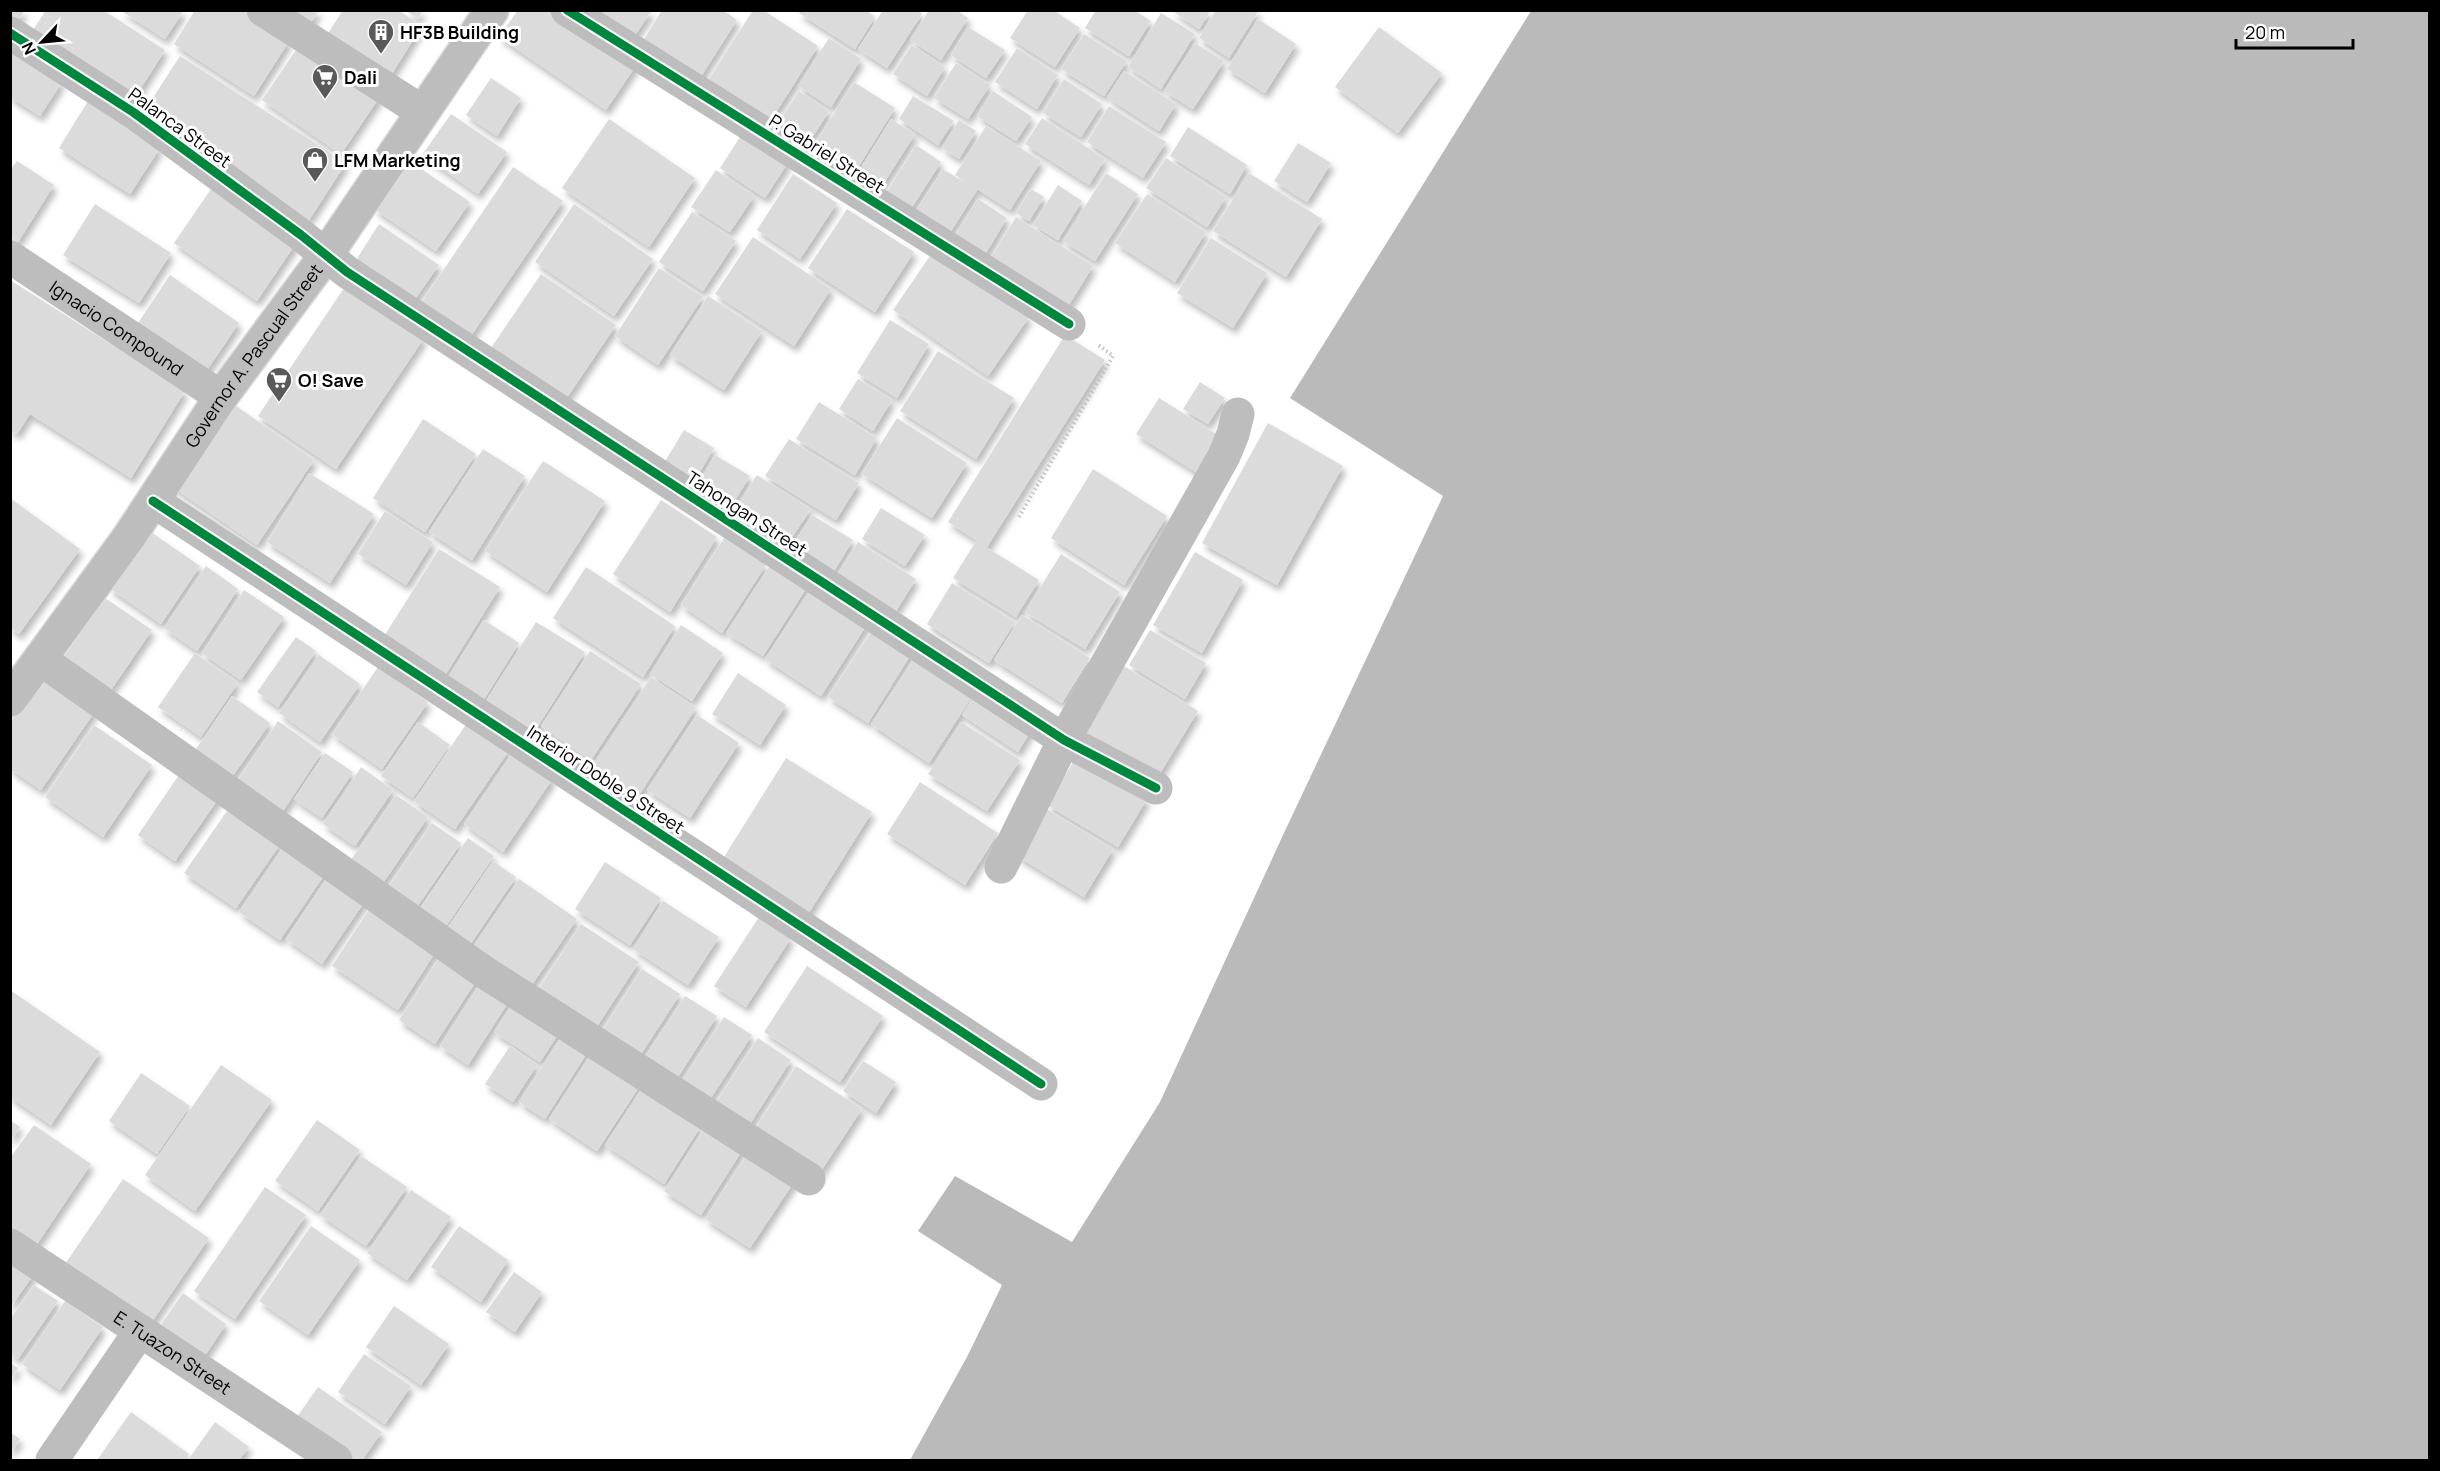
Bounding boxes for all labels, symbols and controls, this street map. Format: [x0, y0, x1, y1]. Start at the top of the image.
north arrow [12, 12, 72, 72]
scale bar [2236, 12, 2353, 50]
building icon: HF3B Building [366, 17, 396, 55]
place label: HF3B Building [400, 20, 519, 44]
text: 20 m [2245, 20, 2285, 44]
text: N [16, 39, 41, 59]
supermarket icon: Dali [310, 62, 340, 100]
place label: Dali [344, 65, 377, 89]
street label: Palanca Street [124, 82, 236, 172]
street label: P. Gabriel Street [765, 108, 889, 198]
shop icon: LFM Marketing [300, 145, 330, 183]
place label: LFM Marketing [334, 148, 461, 172]
street label: Governor A. Pascual Street [179, 259, 328, 452]
street label: Ignacio Compound [45, 275, 188, 381]
supermarket icon: O! Save [264, 365, 294, 403]
place label: O! Save [298, 368, 364, 392]
street label: Tahongan Street [682, 465, 812, 561]
street label: Interior Doble 9 Street [523, 719, 689, 839]
street label: E. Tuazon Street [110, 1305, 236, 1400]

